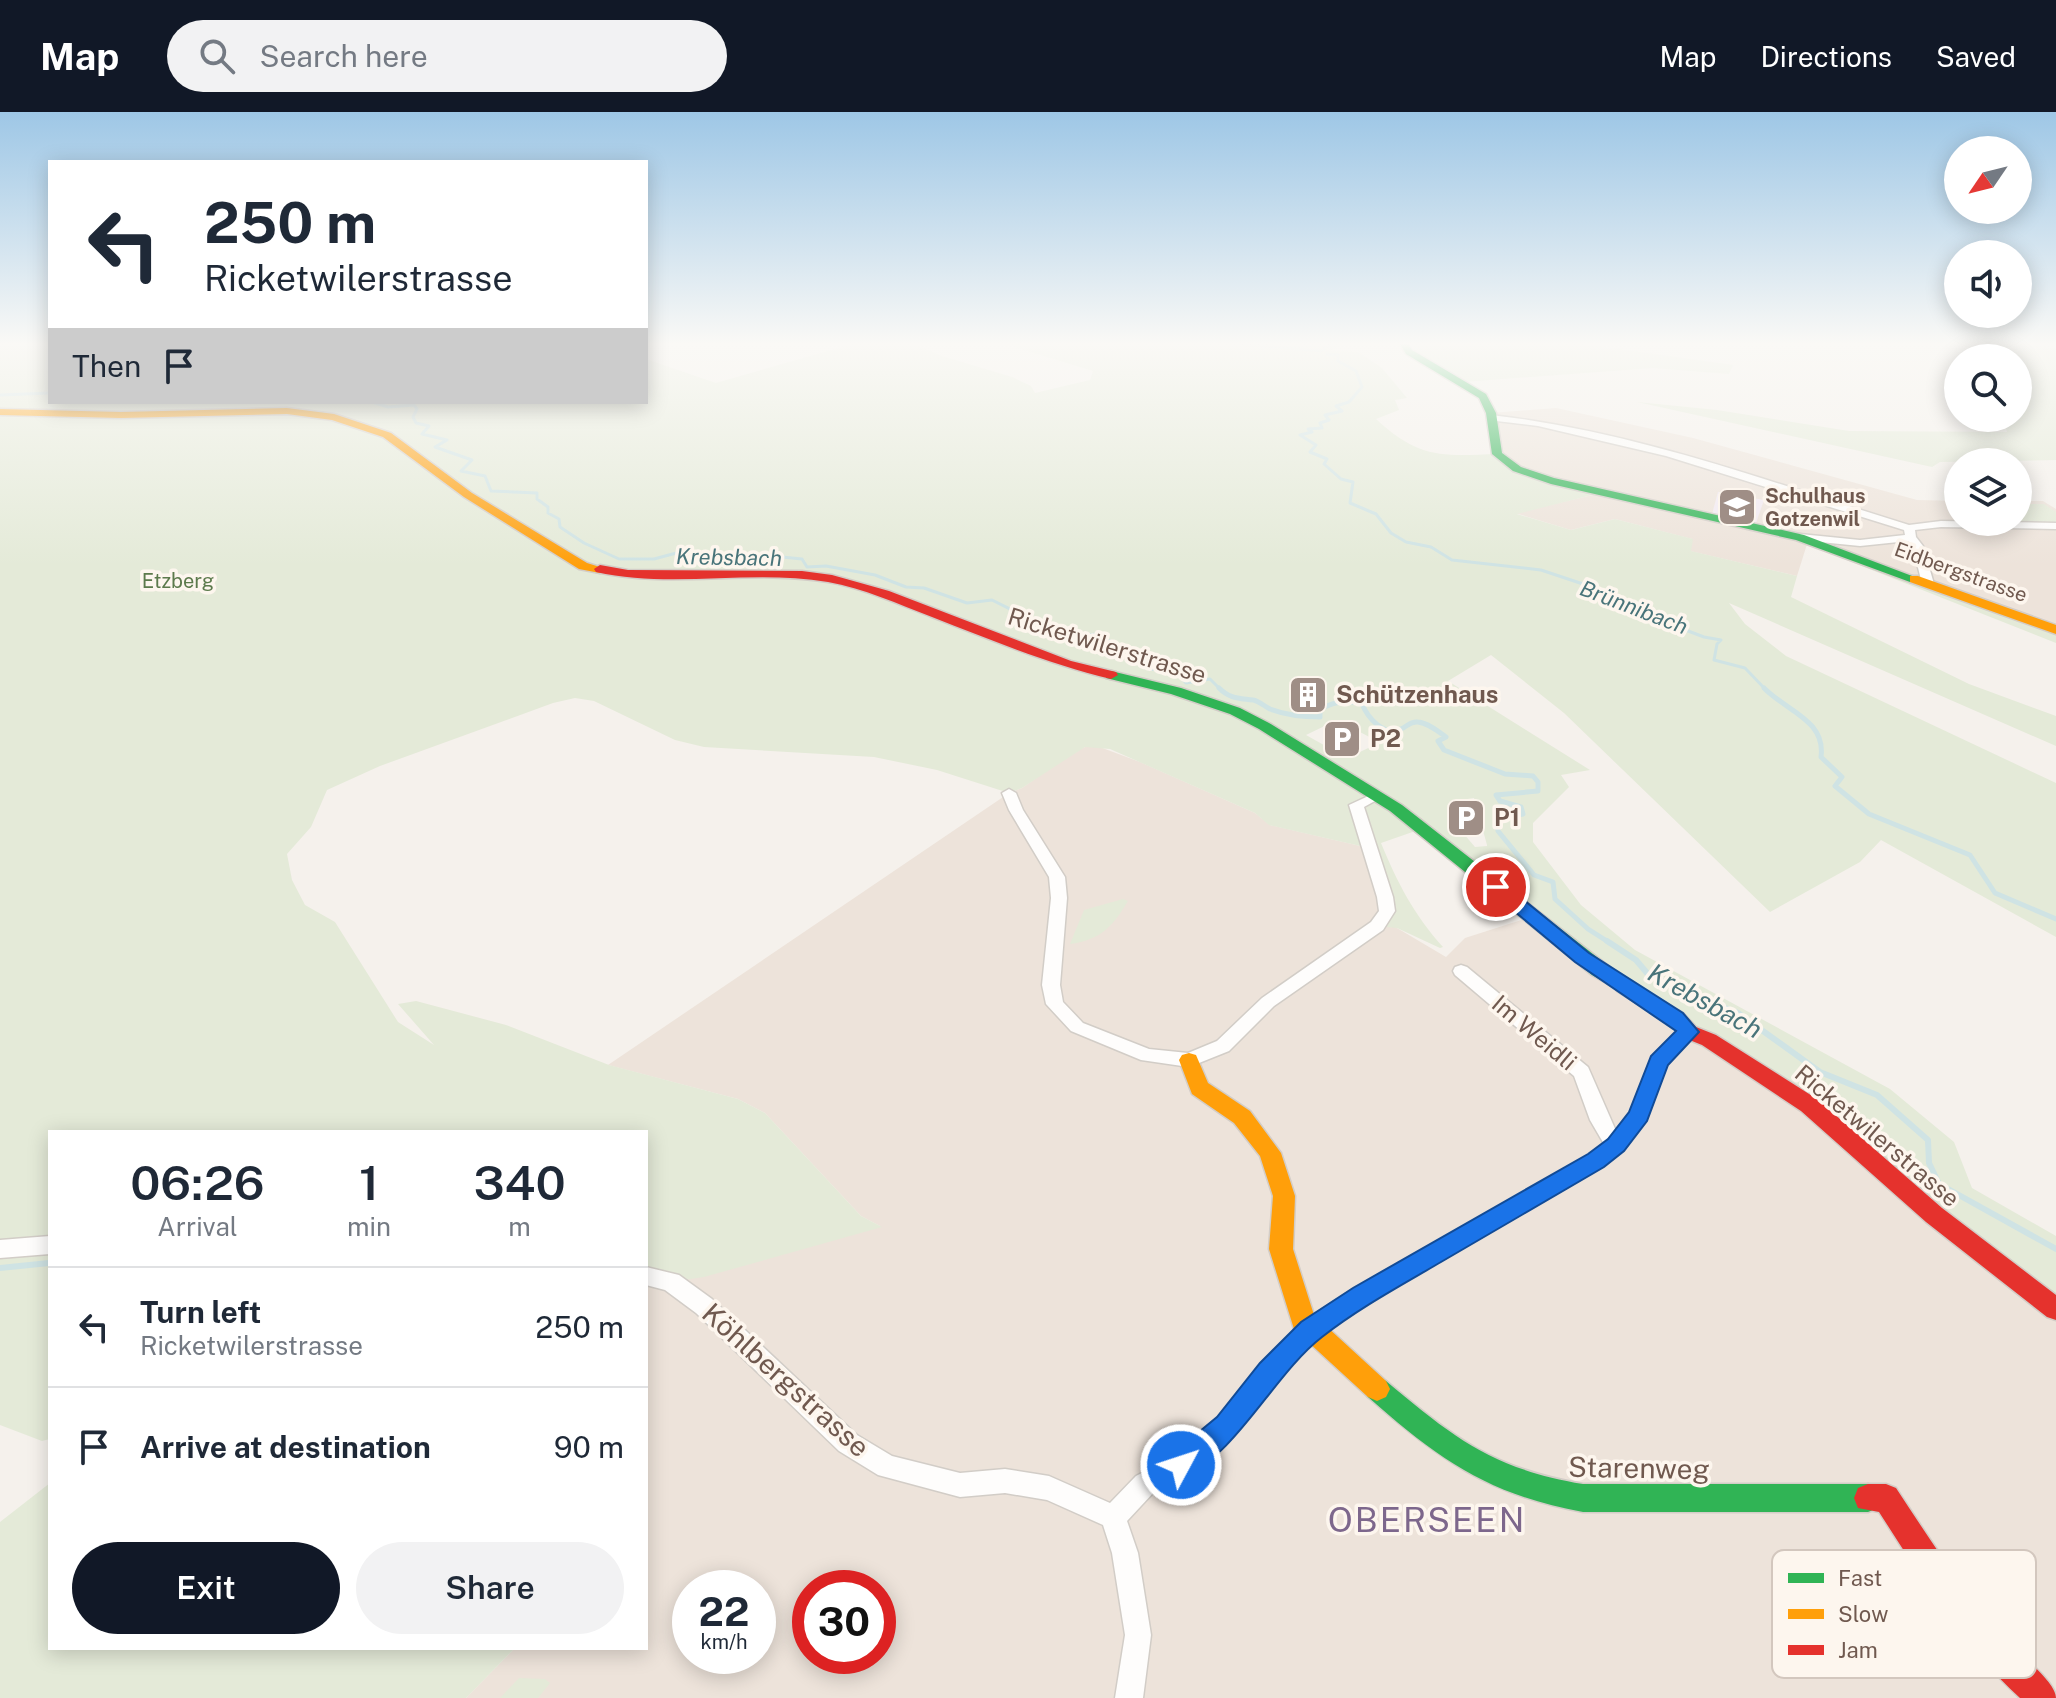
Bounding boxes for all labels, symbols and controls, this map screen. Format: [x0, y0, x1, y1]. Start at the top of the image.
search box [167, 20, 727, 92]
text: Map [40, 34, 119, 79]
icon: search [195, 34, 239, 78]
text: Search here [259, 38, 428, 74]
text: Map [1660, 40, 1716, 73]
text: Directions [1760, 40, 1892, 73]
text: Saved [1936, 40, 2016, 73]
north arrow [1944, 136, 2032, 224]
map controls [1944, 136, 2032, 536]
text: 250 m [204, 190, 376, 256]
icon: left [72, 192, 176, 296]
button: sound [1944, 240, 2032, 328]
text: Ricketwilerstrasse [204, 257, 513, 299]
icon: arrive [157, 344, 201, 388]
button: search [1944, 344, 2032, 432]
text: Then [72, 348, 141, 384]
button: layers [1944, 448, 2032, 536]
place label: Schulhaus Gotzenwil [1765, 484, 1865, 531]
school or university icon: Schulhaus Gotzenwil [1716, 486, 1758, 528]
street label: Eidbergstrasse [1891, 537, 2031, 607]
water label: Krebsbach [676, 543, 782, 571]
park label: Etzberg [142, 569, 214, 593]
water label: Brünnibach [1577, 575, 1691, 639]
street label: Ricketwilerstrasse [1005, 602, 1210, 689]
building icon: Schützenhaus [1287, 674, 1329, 716]
place label: Schützenhaus [1336, 680, 1498, 708]
parking icon: P2 [1321, 718, 1363, 760]
place label: P2 [1370, 724, 1401, 752]
parking icon: P1 [1445, 797, 1487, 839]
place label: P1 [1494, 803, 1520, 831]
pin [1462, 853, 1530, 921]
icon: arrive [1474, 865, 1518, 909]
water label: Krebsbach [1643, 957, 1768, 1045]
street label: Im Weidli [1487, 989, 1583, 1076]
street label: Ricketwilerstrasse [1790, 1058, 1965, 1212]
text: 06:26 [130, 1154, 265, 1211]
text: 1 [359, 1154, 379, 1211]
text: 340 [473, 1154, 566, 1211]
text: Arrival [157, 1211, 238, 1242]
text: min [347, 1211, 391, 1242]
text: m [508, 1211, 531, 1242]
text: Turn left [140, 1294, 261, 1330]
street label: Köhlbergstrasse [696, 1296, 877, 1463]
icon: left [72, 1305, 116, 1349]
text: 250 m [535, 1309, 624, 1345]
text: Ricketwilerstrasse [140, 1330, 363, 1361]
position arrow [1139, 1423, 1223, 1507]
icon: arrive [72, 1425, 116, 1469]
text: Arrive at destination [140, 1429, 431, 1465]
text: 90 m [554, 1429, 624, 1465]
street label: Starenweg [1568, 1450, 1710, 1485]
district label: OBERSEEN [1328, 1500, 1526, 1540]
button: Exit [72, 1542, 340, 1634]
button: Share [356, 1542, 624, 1634]
legend [1772, 1550, 2036, 1678]
text: Fast [1838, 1565, 1882, 1591]
speed limit sign: 30 [792, 1570, 896, 1674]
text: 22 [699, 1588, 749, 1635]
text: Slow [1838, 1601, 1888, 1627]
text: km/h [700, 1630, 748, 1654]
text: Jam [1838, 1637, 1878, 1663]

